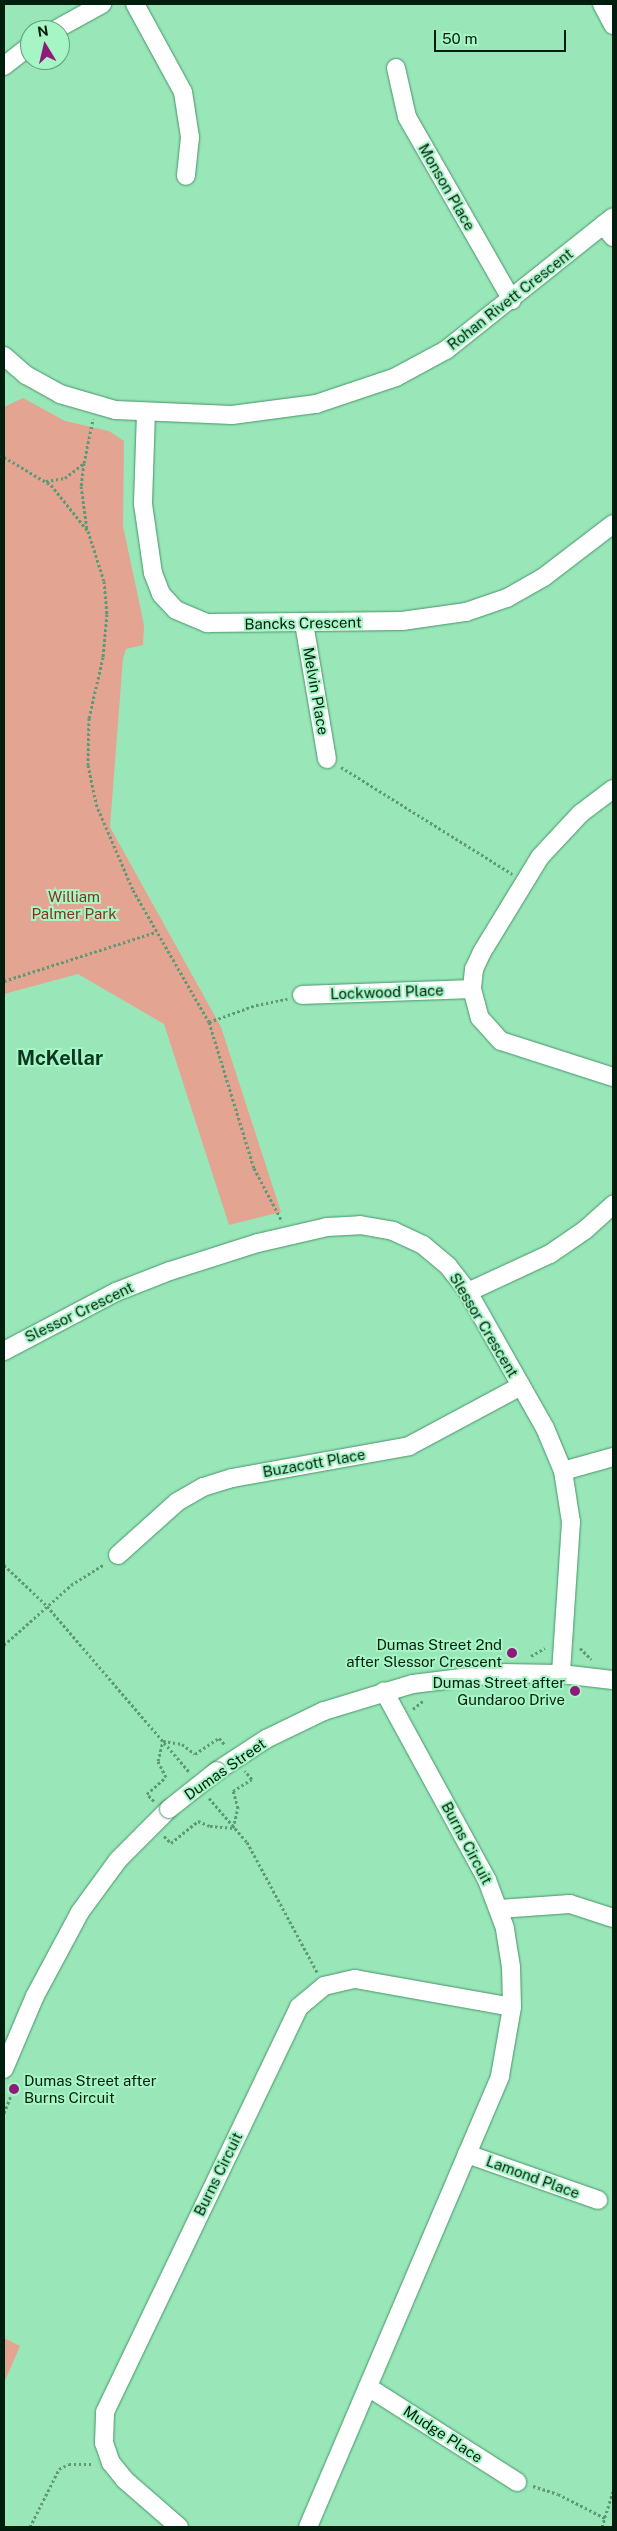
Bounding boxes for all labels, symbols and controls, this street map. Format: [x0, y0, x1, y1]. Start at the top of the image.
north arrow [20, 20, 70, 70]
scale bar [437, 20, 570, 52]
text: N [36, 22, 49, 40]
text: 50 m [442, 30, 477, 47]
street label: Monson Place [415, 140, 479, 234]
street label: Rohan Rivett Crescent [444, 244, 576, 354]
street label: Bancks Crescent [244, 613, 362, 633]
street label: Melvin Place [299, 646, 333, 736]
park label: William Palmer Park [31, 887, 117, 922]
street label: Lockwood Place [330, 981, 444, 1003]
district label: McKellar [17, 1046, 103, 1070]
street label: Slessor Crescent [446, 1269, 522, 1381]
street label: Slessor Crescent [22, 1278, 136, 1346]
street label: Buzacott Place [261, 1445, 367, 1481]
place label: Dumas Street 2nd after Slessor Crescent [346, 1635, 502, 1670]
marker: Dumas Street 2nd after Slessor Crescent [506, 1647, 518, 1659]
place label: Dumas Street after Gundaroo Drive [432, 1673, 565, 1708]
marker: Dumas Street after Gundaroo Drive [569, 1685, 581, 1697]
street label: Dumas Street [181, 1734, 269, 1804]
street label: Burns Circuit [438, 1799, 496, 1887]
place label: Dumas Street after Burns Circuit [24, 2071, 157, 2106]
marker: Dumas Street after Burns Circuit [8, 2083, 20, 2095]
street label: Burns Circuit [190, 2129, 246, 2219]
street label: Lamond Place [484, 2152, 582, 2202]
street label: Mudge Place [400, 2402, 486, 2466]

